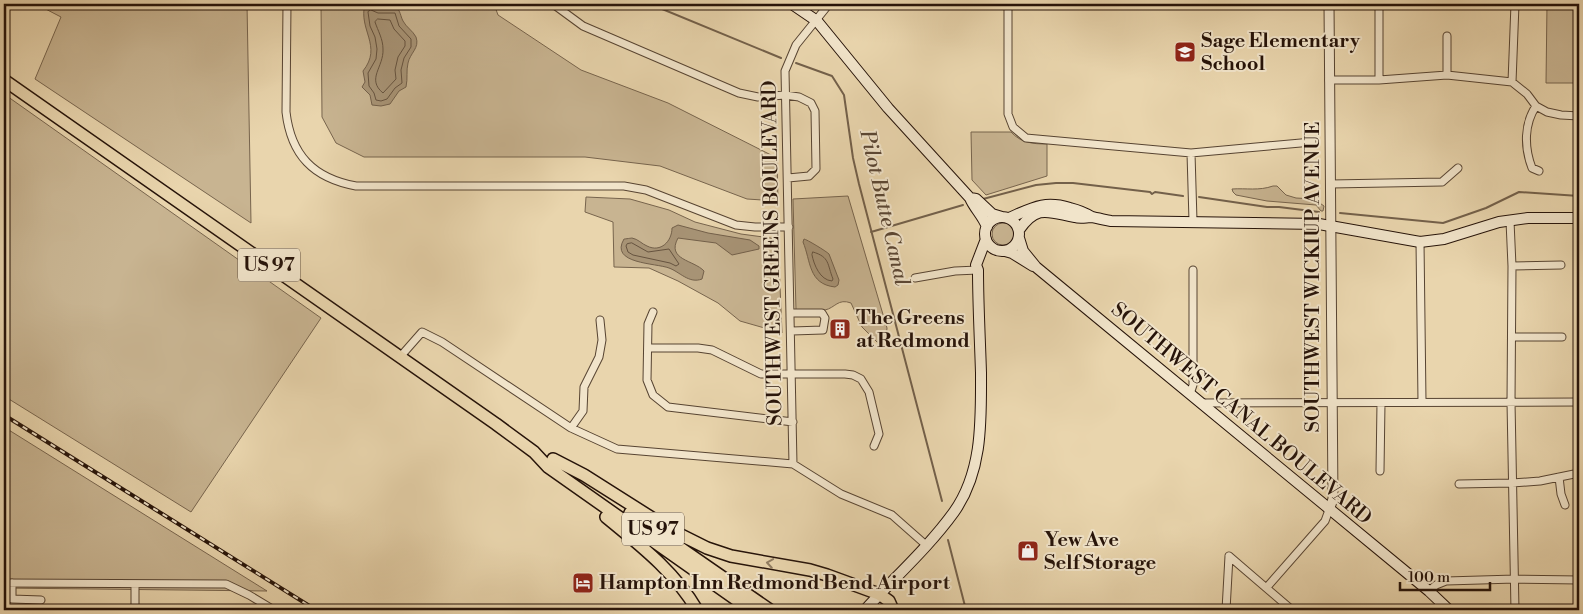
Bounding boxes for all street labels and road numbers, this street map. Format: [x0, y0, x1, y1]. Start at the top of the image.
street label: SOUTHWEST GREENS BOULEVARD [757, 80, 789, 426]
street label: SOUTHWEST WICKIUP AVENUE [1301, 122, 1326, 432]
road number: US 97 [238, 248, 300, 282]
street label: SOUTHWEST CANAL BOULEVARD [1105, 297, 1377, 531]
road number: US 97 [622, 512, 684, 546]

